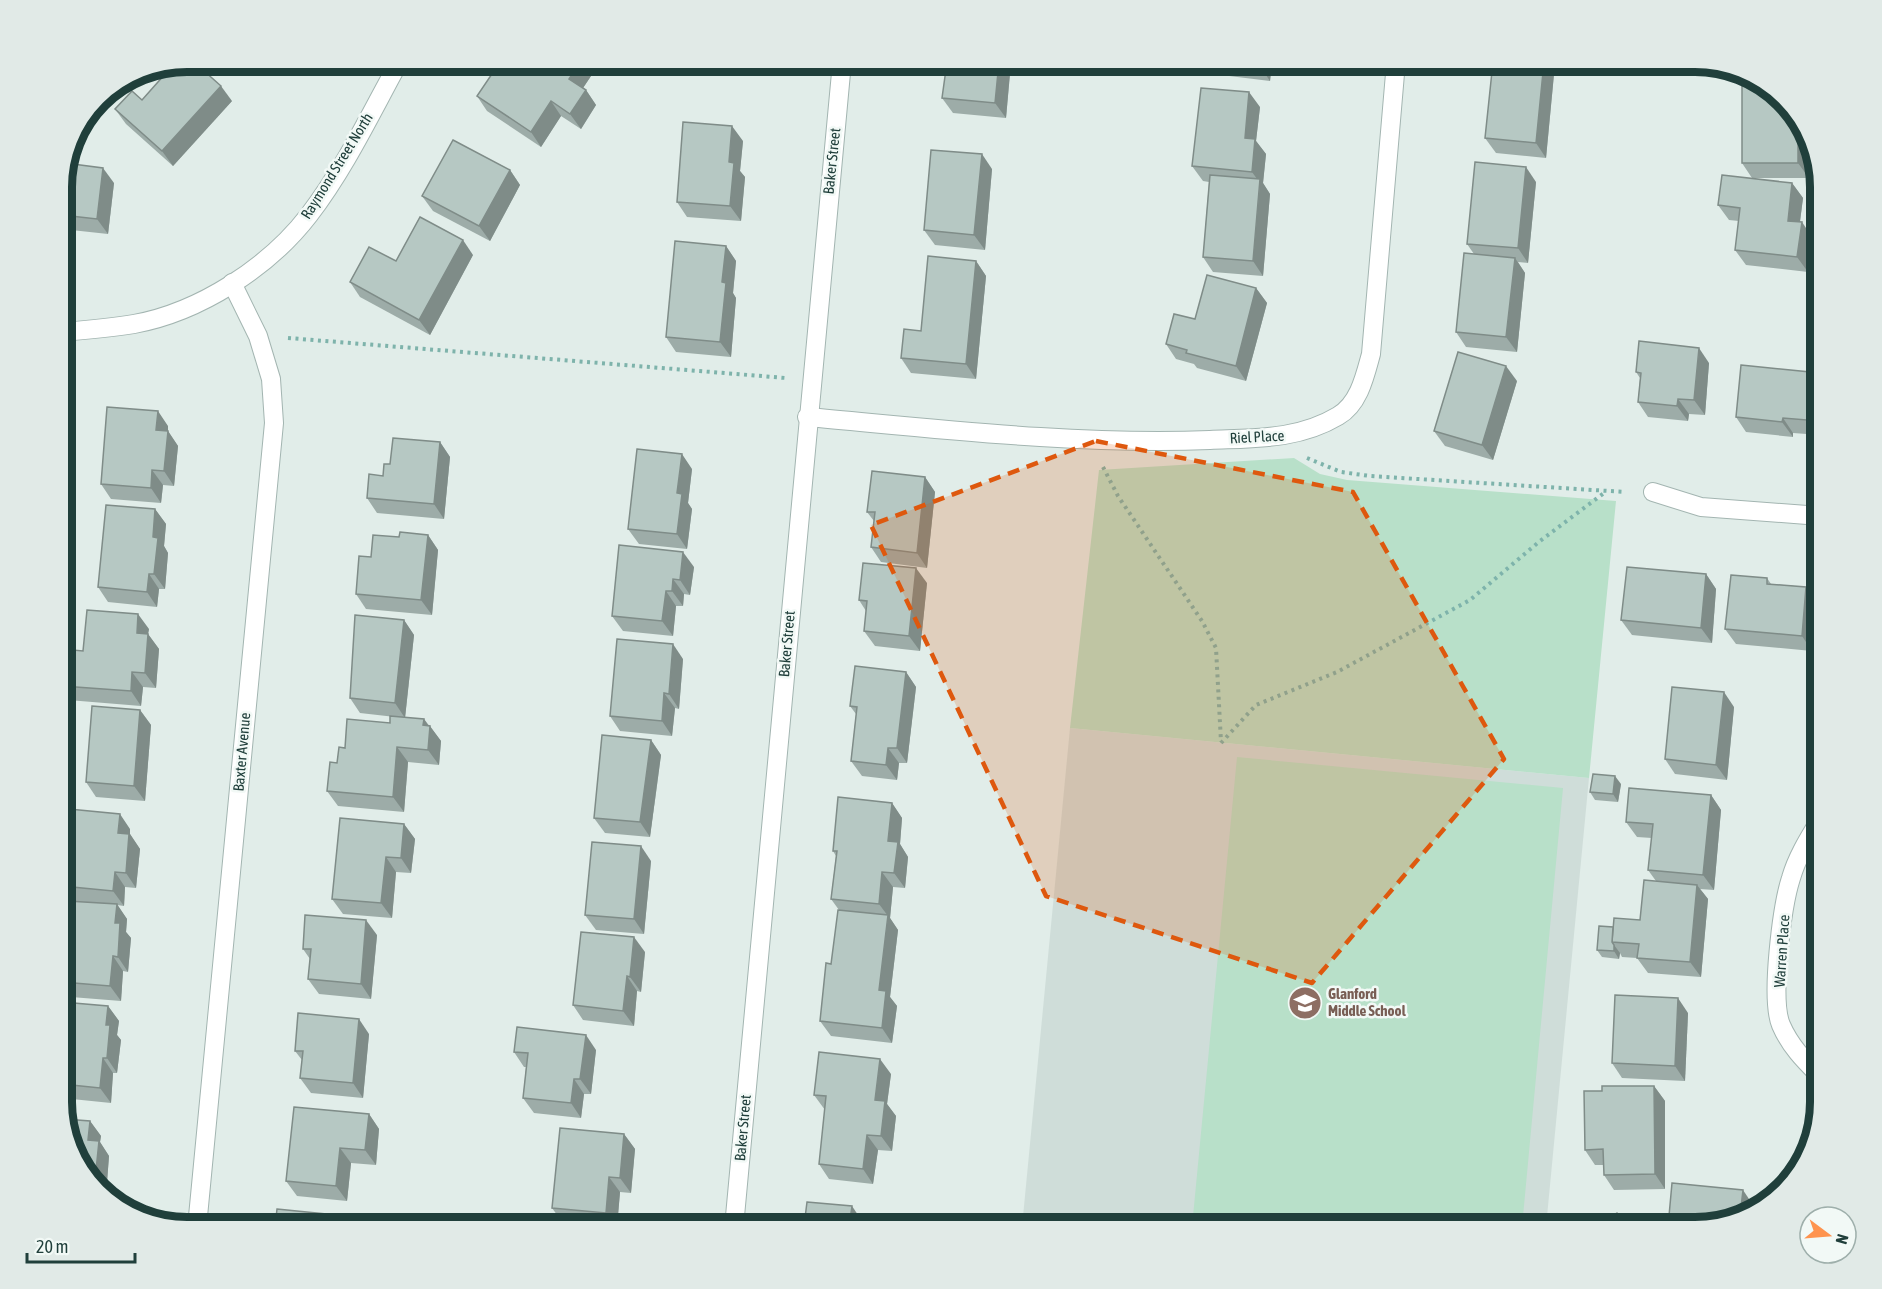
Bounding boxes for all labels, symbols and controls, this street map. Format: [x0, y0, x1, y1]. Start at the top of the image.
street label: Raymond Street North [297, 110, 376, 222]
street label: Baker Street [820, 127, 843, 195]
street label: Riel Place [1229, 427, 1285, 446]
street label: Baker Street [775, 610, 798, 678]
street label: Baxter Avenue [230, 712, 253, 792]
street label: Warren Place [1770, 914, 1793, 988]
school or university icon: Glanford Middle School [1287, 985, 1323, 1021]
place label: Glanford Middle School [1328, 985, 1407, 1019]
street label: Baker Street [731, 1094, 754, 1162]
north arrow [1798, 1205, 1858, 1265]
scale bar [27, 1226, 135, 1264]
text: N [1832, 1232, 1852, 1246]
text: 20 m [36, 1236, 68, 1257]

